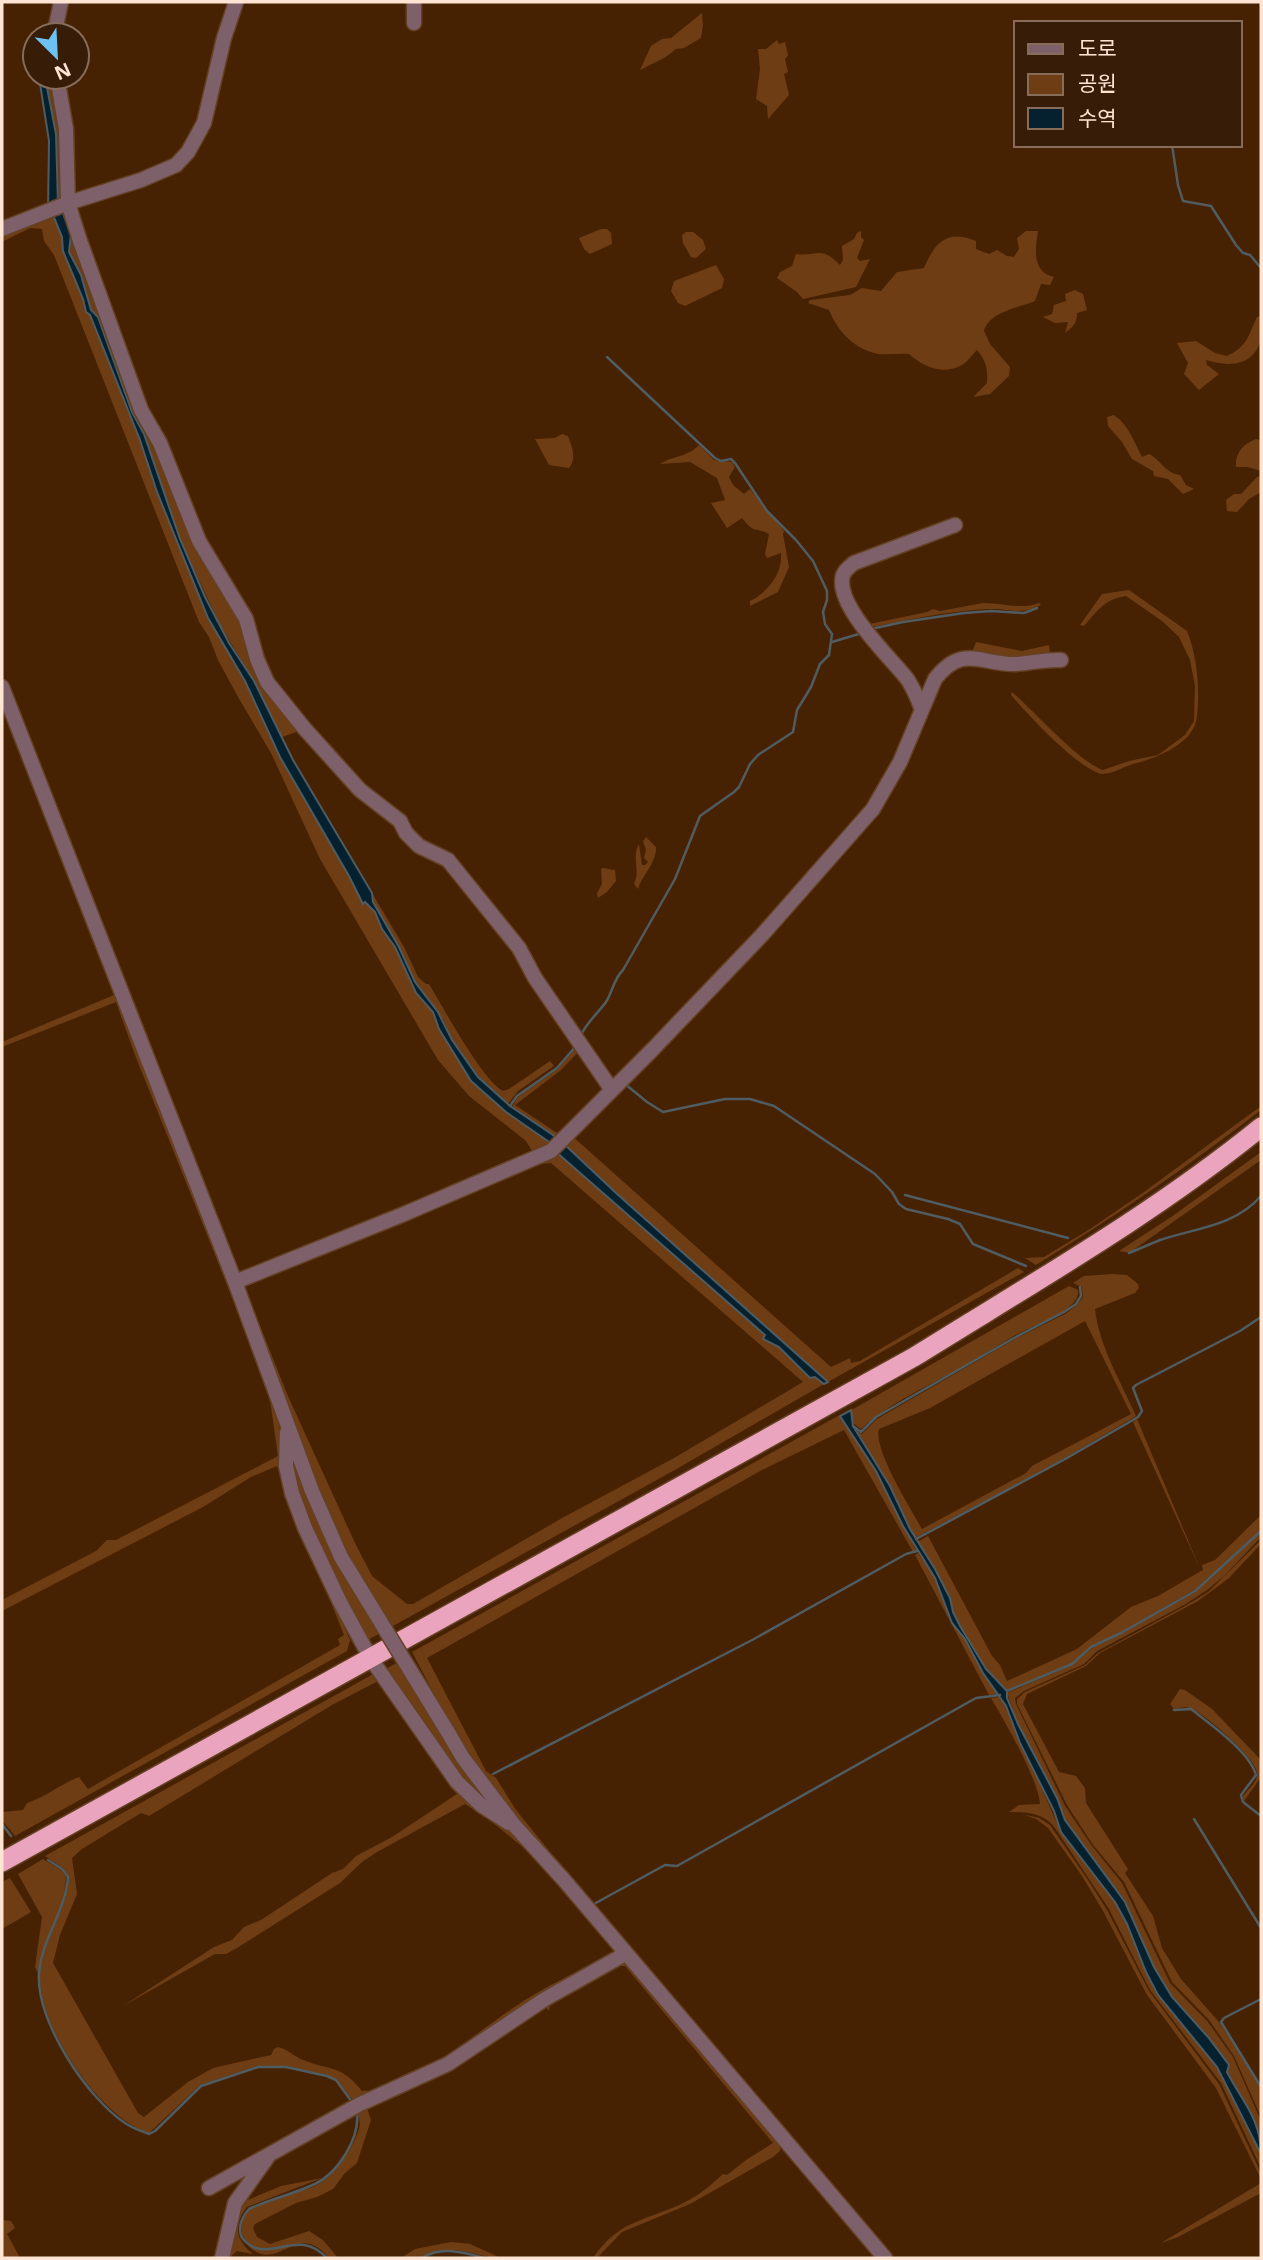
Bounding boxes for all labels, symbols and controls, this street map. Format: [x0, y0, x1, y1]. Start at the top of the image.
north arrow [21, 21, 91, 91]
legend [1014, 21, 1242, 147]
text: 도로 [1078, 34, 1117, 62]
text: N [51, 57, 75, 87]
text: 공원 [1078, 69, 1117, 97]
text: 수역 [1078, 104, 1117, 132]

